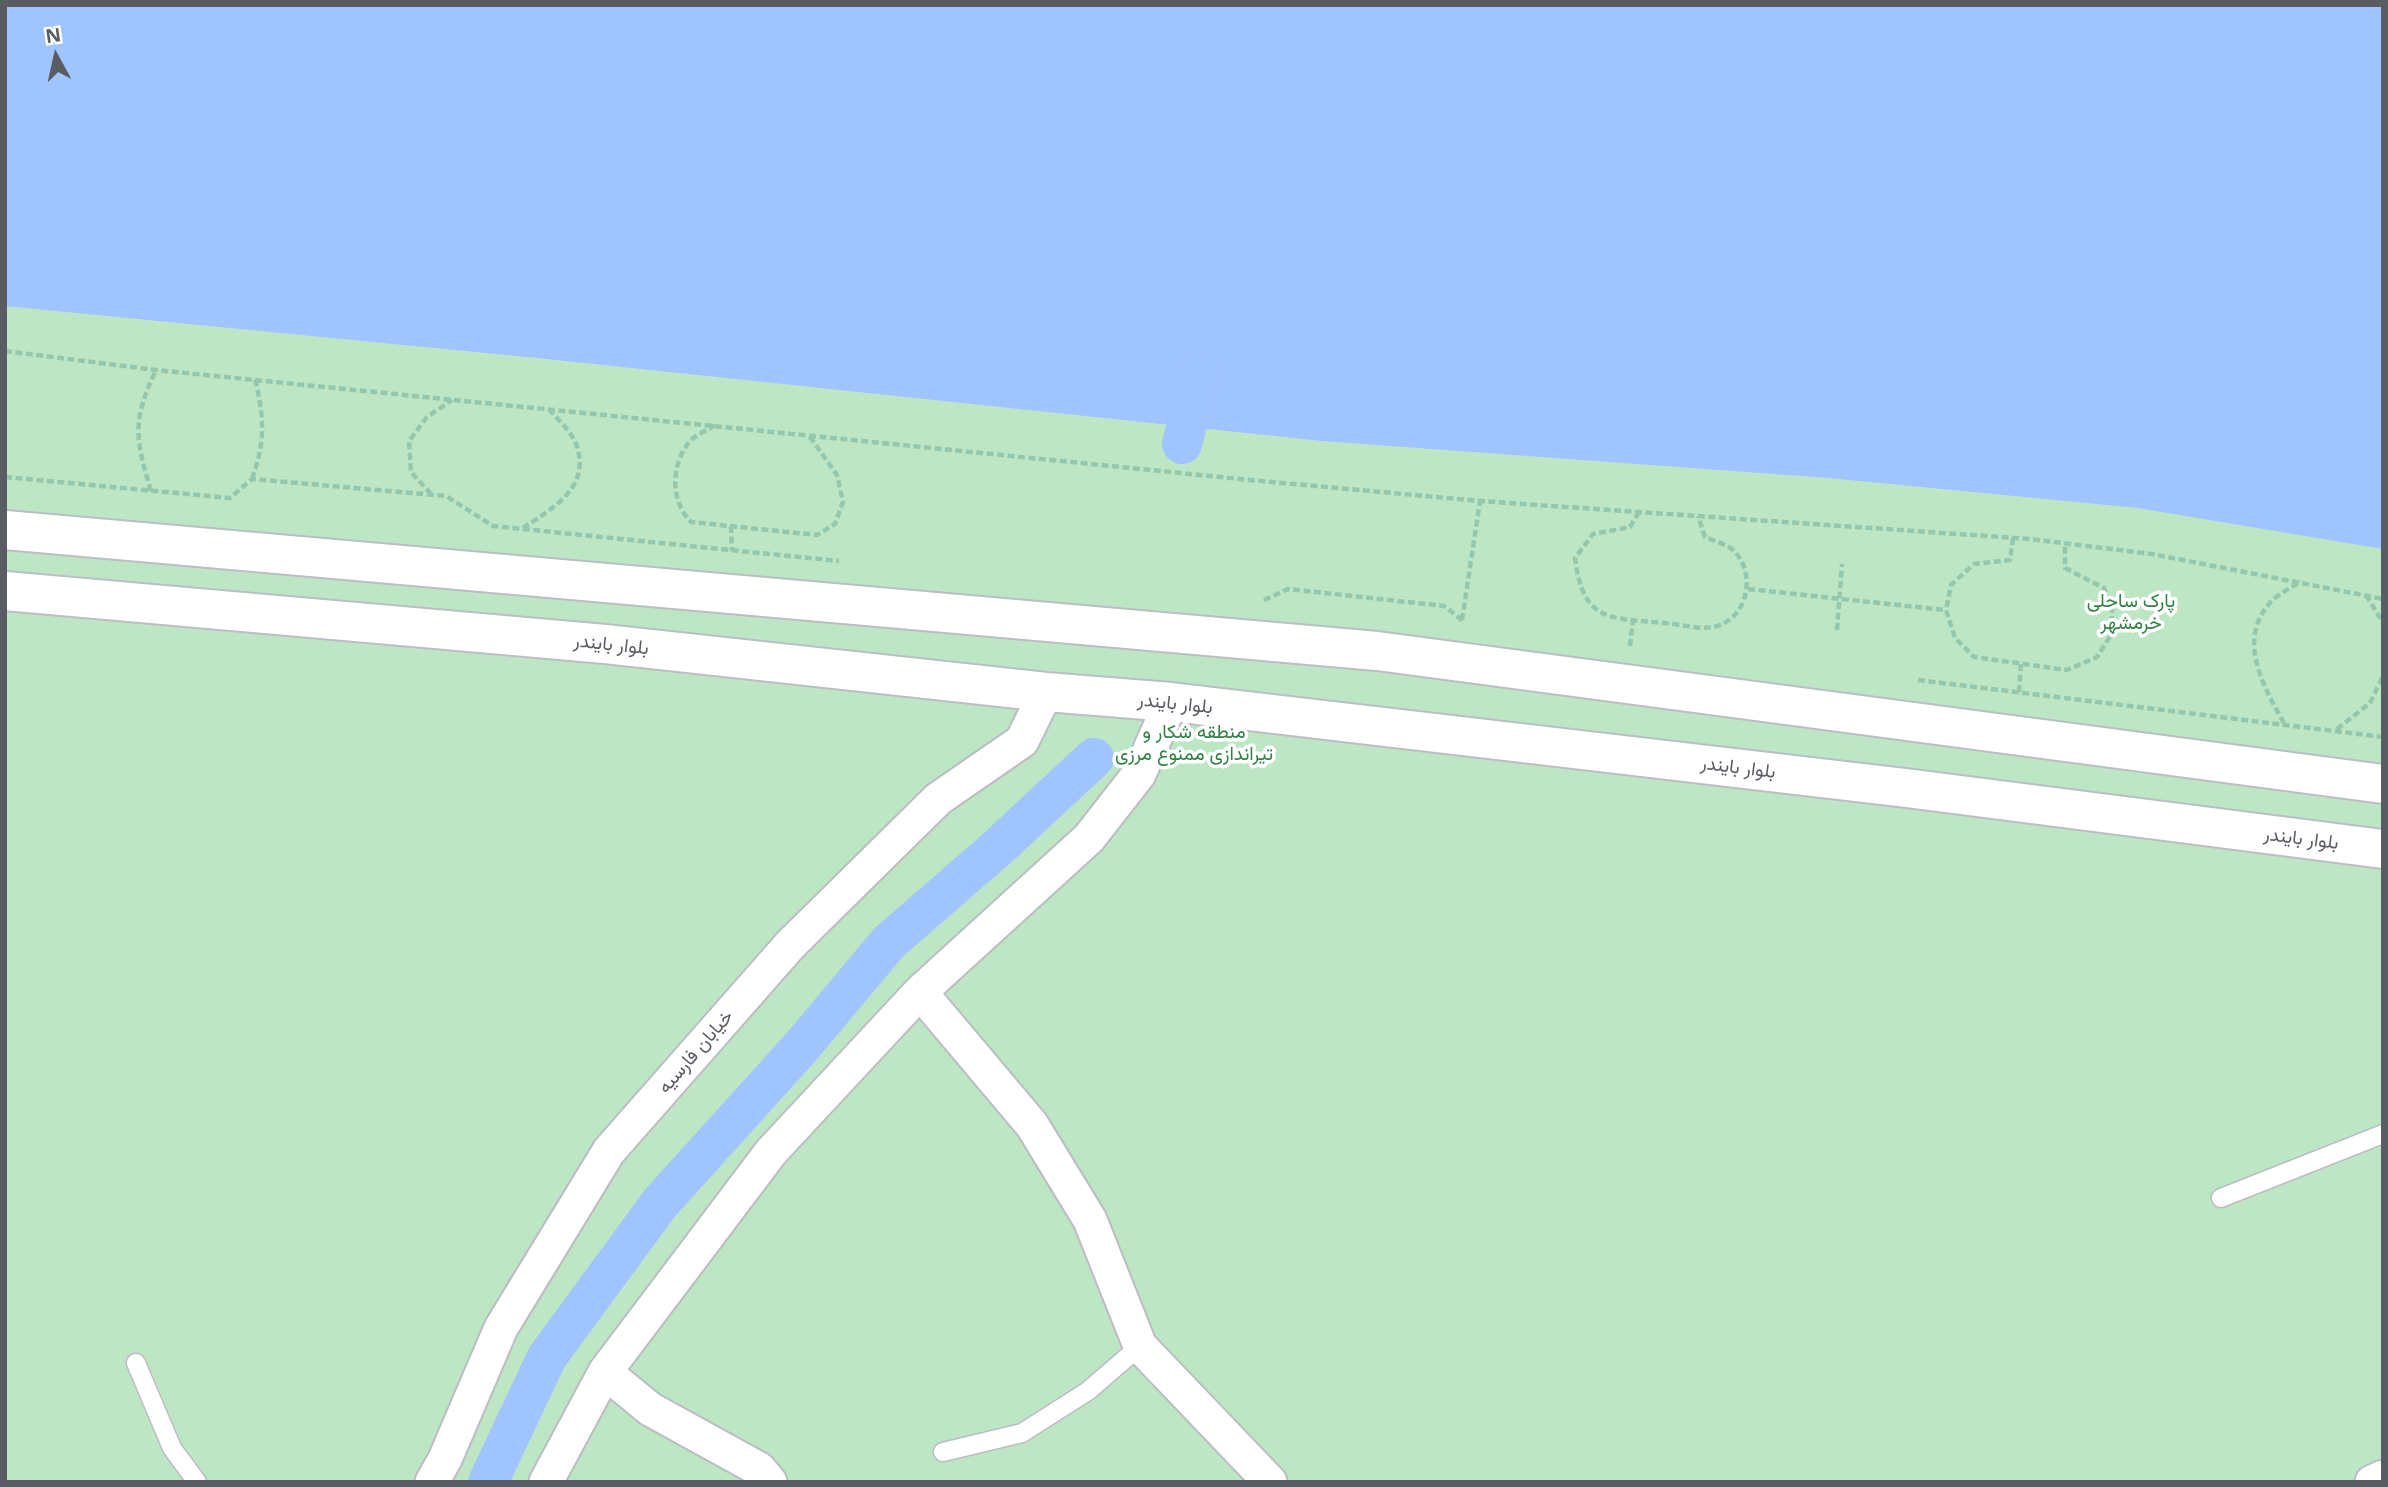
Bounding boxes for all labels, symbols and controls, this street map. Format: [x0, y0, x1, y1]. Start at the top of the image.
north arrow [21, 21, 91, 91]
text: N [44, 21, 63, 49]
park label: پارک ساحلی خرمشهر [2087, 591, 2175, 635]
street label: بلوار بایندر [572, 630, 650, 660]
street label: بلوار بایندر [1136, 689, 1214, 719]
park label: منطقه شکار و تیراندازی ممنوع مرزی [1115, 722, 1273, 766]
street label: بلوار بایندر [1699, 752, 1777, 784]
street label: بلوار بایندر [2262, 823, 2340, 855]
street label: خیابان فارسیه [653, 1006, 739, 1098]

